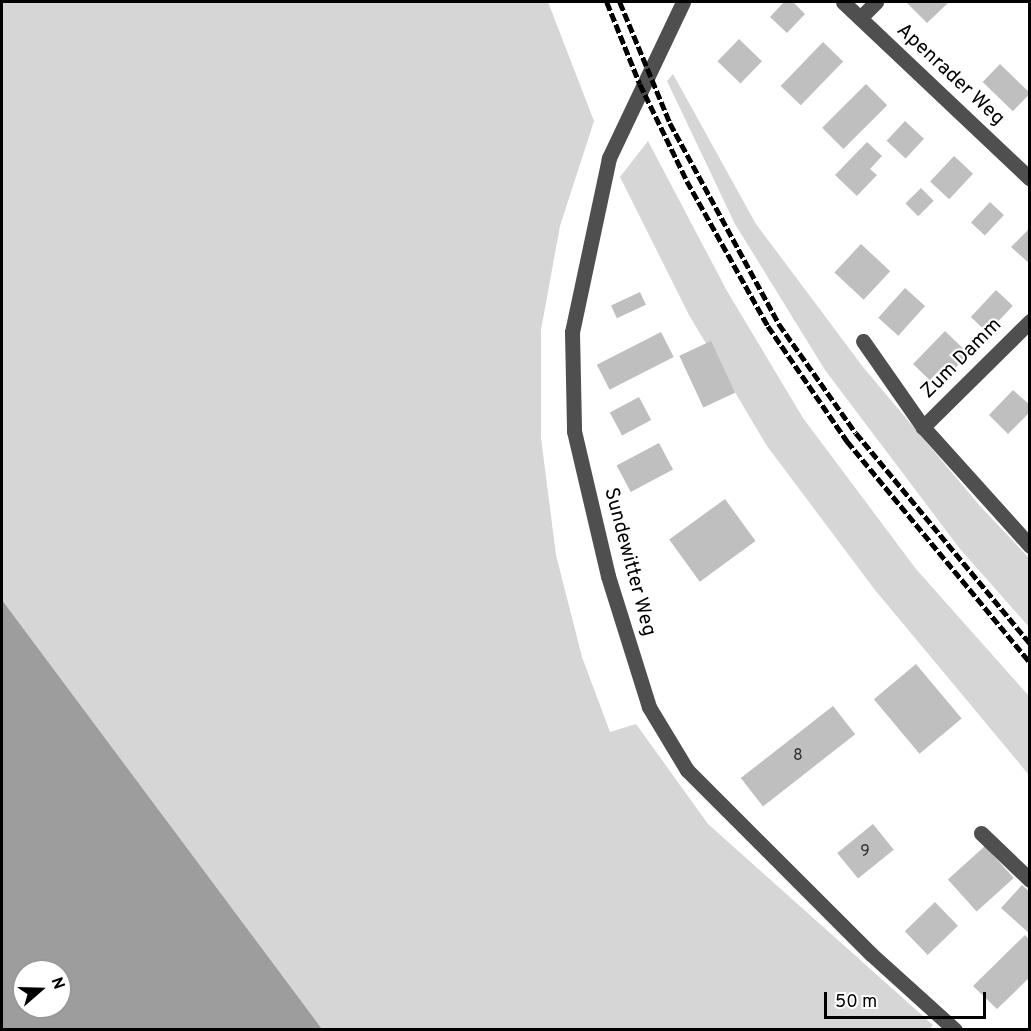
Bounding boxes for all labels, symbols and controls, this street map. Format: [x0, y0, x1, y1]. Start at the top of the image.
street label: Apenrader Weg [891, 19, 1009, 131]
street label: Zum Damm [917, 314, 1007, 404]
street label: Sundewitter Weg [598, 485, 660, 639]
house number: 8 [793, 746, 803, 766]
house number: 9 [860, 842, 870, 862]
north arrow [12, 959, 72, 1019]
text: N [46, 975, 68, 992]
scale bar [827, 980, 989, 1018]
text: 50 m [835, 991, 877, 1014]

